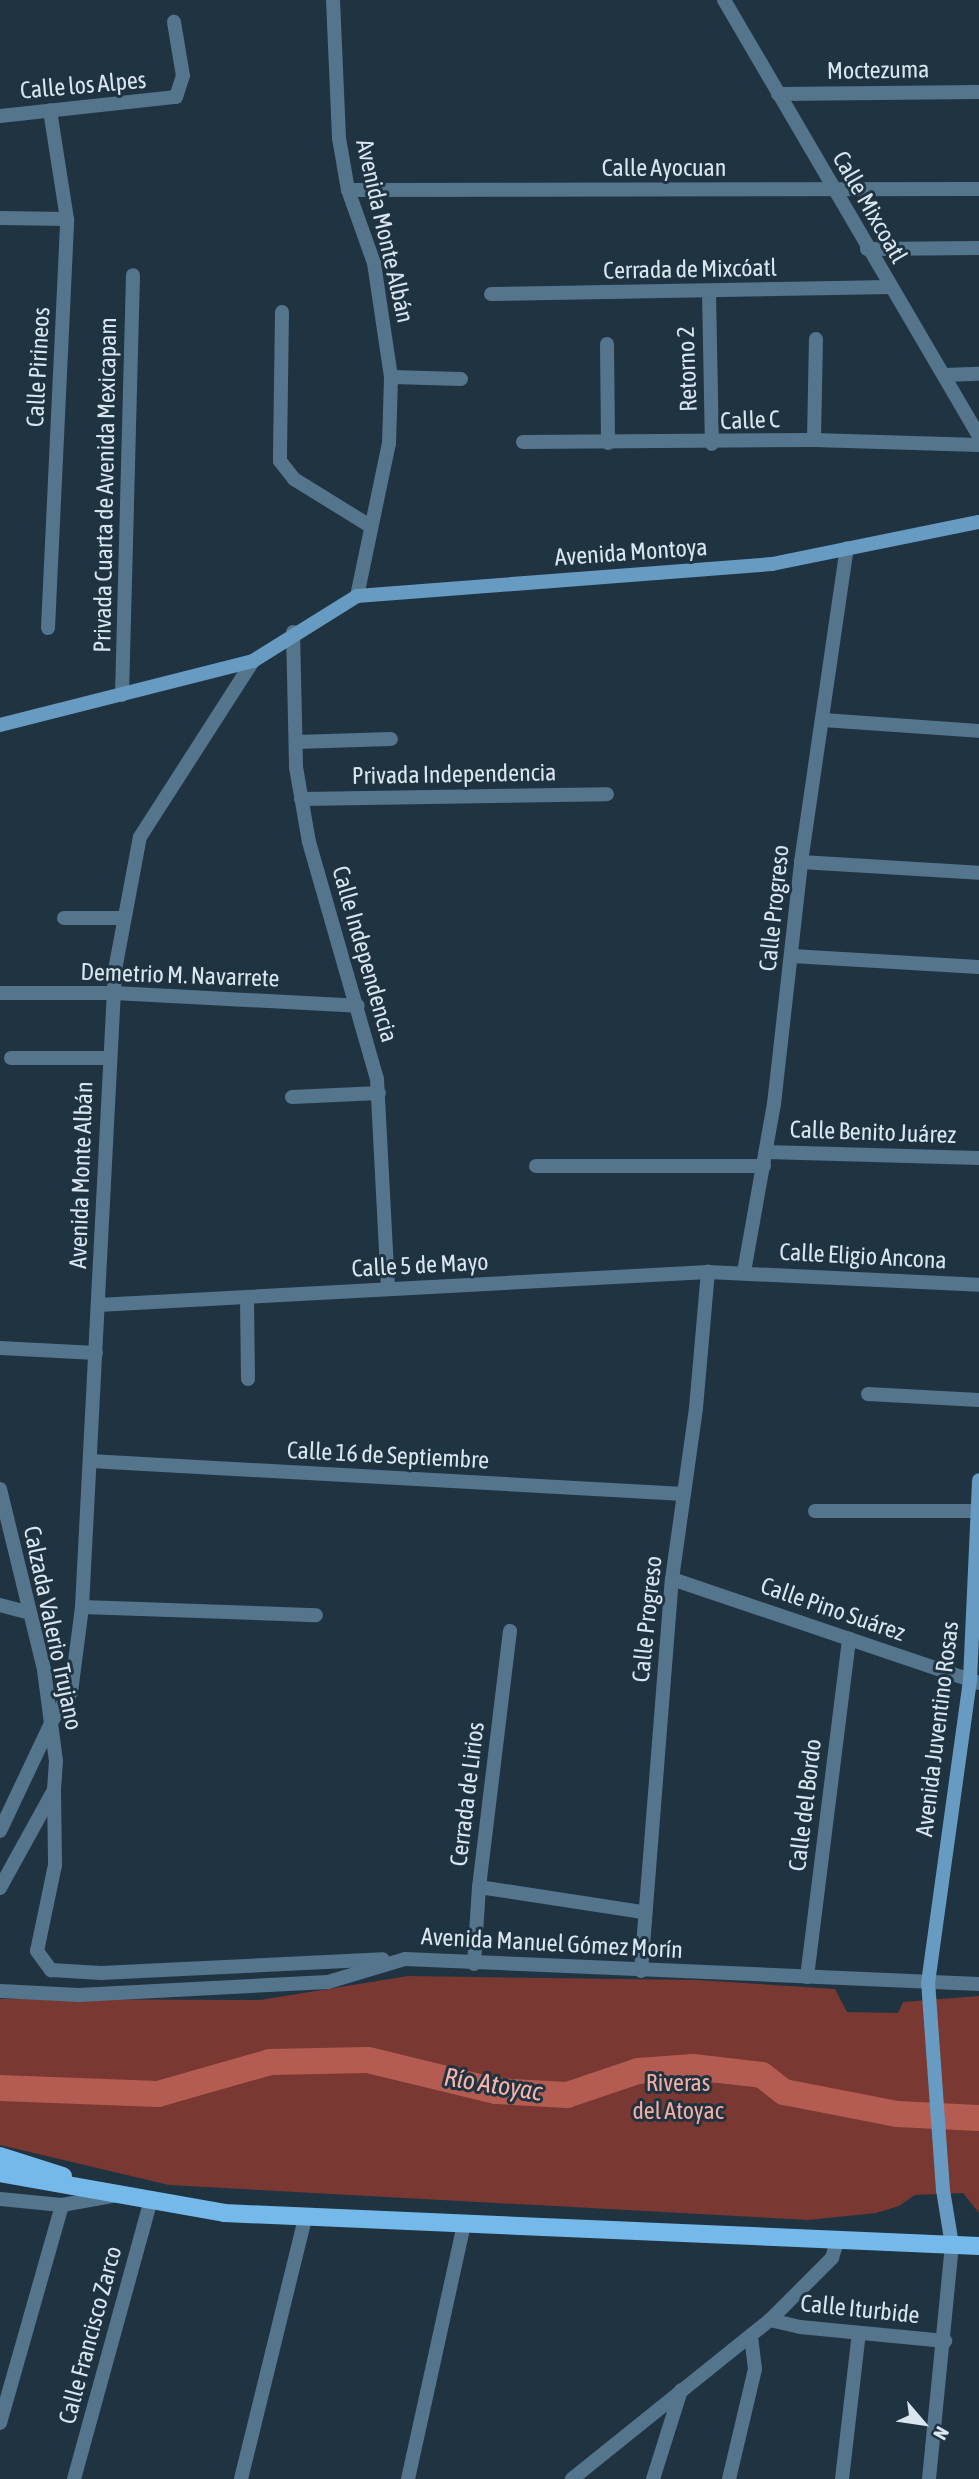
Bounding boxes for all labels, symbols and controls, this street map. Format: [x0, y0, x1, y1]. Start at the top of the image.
street label: Moctezuma [827, 55, 929, 85]
street label: Calle los Alpes [19, 65, 147, 105]
street label: Avenida Monte Albán [350, 136, 420, 326]
street label: Calle Mixcoatl [826, 146, 914, 268]
street label: Calle Ayocuan [602, 154, 726, 182]
street label: Cerrada de Mixcóatl [603, 253, 777, 285]
street label: Calle Pirineos [20, 306, 56, 428]
street label: Privada Cuarta de Avenida Mexicapam [88, 317, 122, 653]
street label: Retorno 2 [671, 326, 703, 412]
street label: Calle C [720, 405, 780, 435]
street label: Avenida Montoya [554, 532, 708, 572]
street label: Privada Independencia [352, 758, 556, 790]
street label: Calle Progreso [753, 843, 795, 973]
street label: Calle Independencia [326, 863, 404, 1045]
street label: Demetrio M. Navarrete [80, 957, 280, 993]
street label: Avenida Monte Albán [63, 1081, 99, 1269]
street label: Calle Benito Juárez [789, 1115, 957, 1149]
street label: Calle Eligio Ancona [779, 1237, 947, 1275]
street label: Calle 5 de Mayo [351, 1247, 489, 1283]
street label: Calle 16 de Septiembre [286, 1435, 490, 1475]
street label: Calzada Valerio Trujano [17, 1523, 89, 1733]
street label: Calle Progreso [626, 1554, 668, 1684]
street label: Calle Pino Suárez [757, 1571, 909, 1647]
street label: Avenida Juventino Rosas [909, 1620, 965, 1838]
street label: Cerrada de Lirios [444, 1720, 490, 1868]
street label: Calle del Bordo [783, 1737, 827, 1873]
street label: Avenida Manuel Gómez Morín [420, 1922, 684, 1964]
water label: Río Atoyac [442, 2062, 544, 2108]
park label: Riveras del Atoyac [632, 2069, 724, 2125]
street label: Calle Francisco Zarco [52, 2243, 128, 2427]
street label: Calle Iturbide [799, 2288, 921, 2330]
north arrow [888, 2388, 958, 2458]
text: N [929, 2423, 954, 2443]

